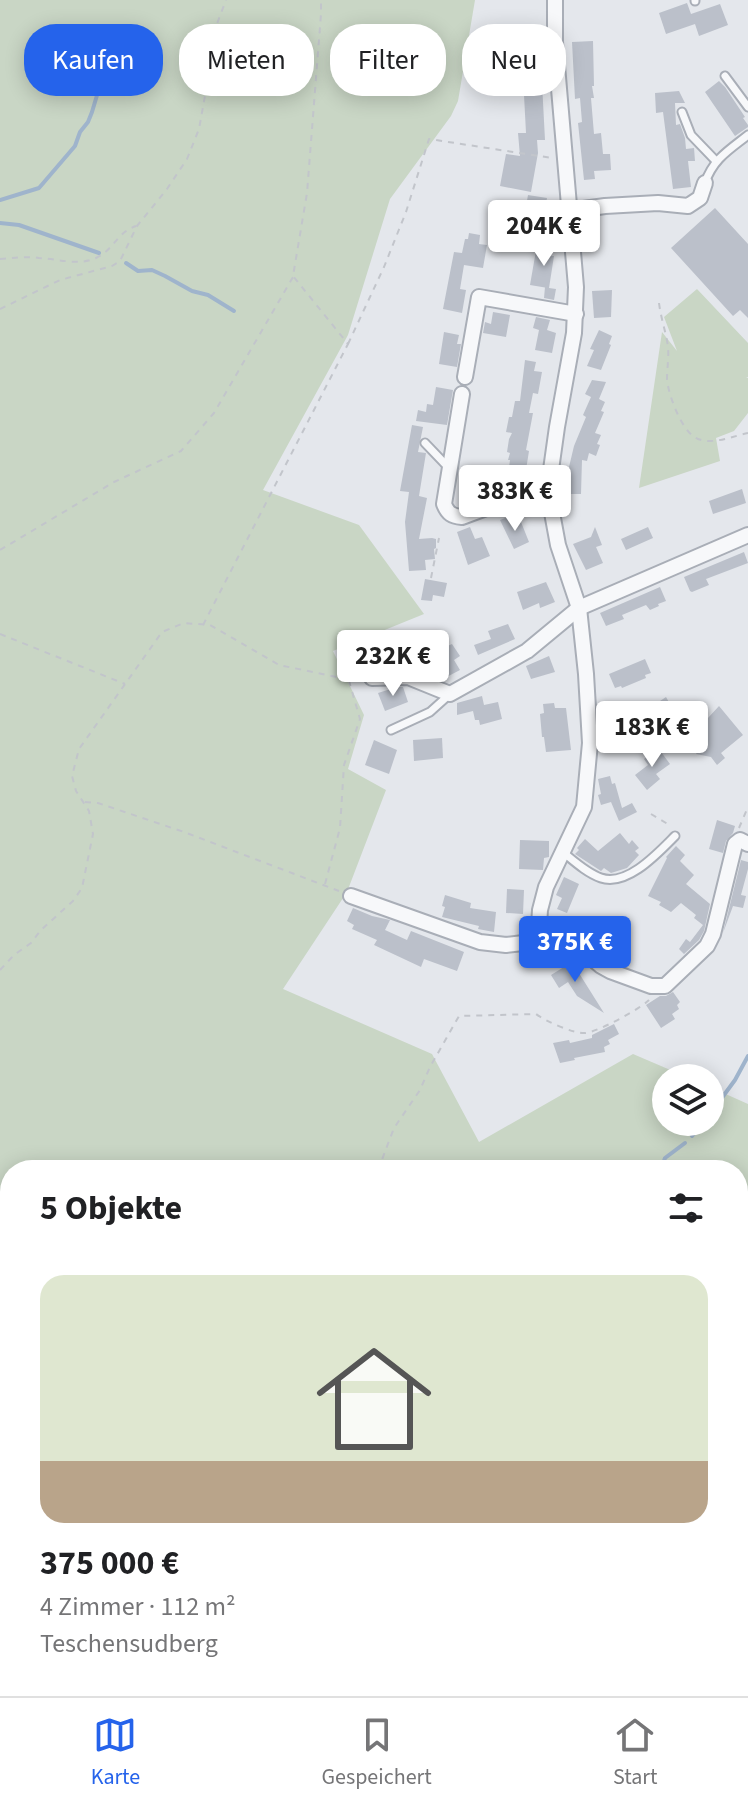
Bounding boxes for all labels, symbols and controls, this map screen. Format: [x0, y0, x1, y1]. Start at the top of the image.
chip: Kaufen [24, 24, 163, 96]
chip: Mieten [179, 24, 314, 96]
chip: Filter [330, 24, 446, 96]
chip: Neu [462, 24, 566, 96]
pin: 204K € [479, 200, 609, 268]
text: 204K € [506, 207, 582, 244]
pin: 383K € [450, 465, 580, 533]
text: 383K € [477, 472, 553, 509]
pin: 232K € [328, 630, 458, 698]
text: 232K € [355, 637, 431, 674]
pin: 183K € [587, 701, 717, 769]
text: 183K € [614, 708, 690, 745]
pin: 375K € [510, 916, 640, 984]
text: 375K € [537, 923, 613, 960]
map controls [652, 1064, 724, 1136]
button: layers [652, 1064, 724, 1136]
text: 5 Objekte [40, 1184, 182, 1233]
icon: filters [664, 1186, 708, 1230]
icon: home [302, 1327, 446, 1471]
text: 375 000 € [40, 1539, 179, 1588]
text: 4 Zimmer · 112 m² [40, 1588, 236, 1625]
text: Teschensudberg [40, 1625, 218, 1662]
tab: Karte [91, 1713, 140, 1793]
tab: Gespeichert [321, 1713, 432, 1793]
tab: Start [613, 1713, 657, 1793]

